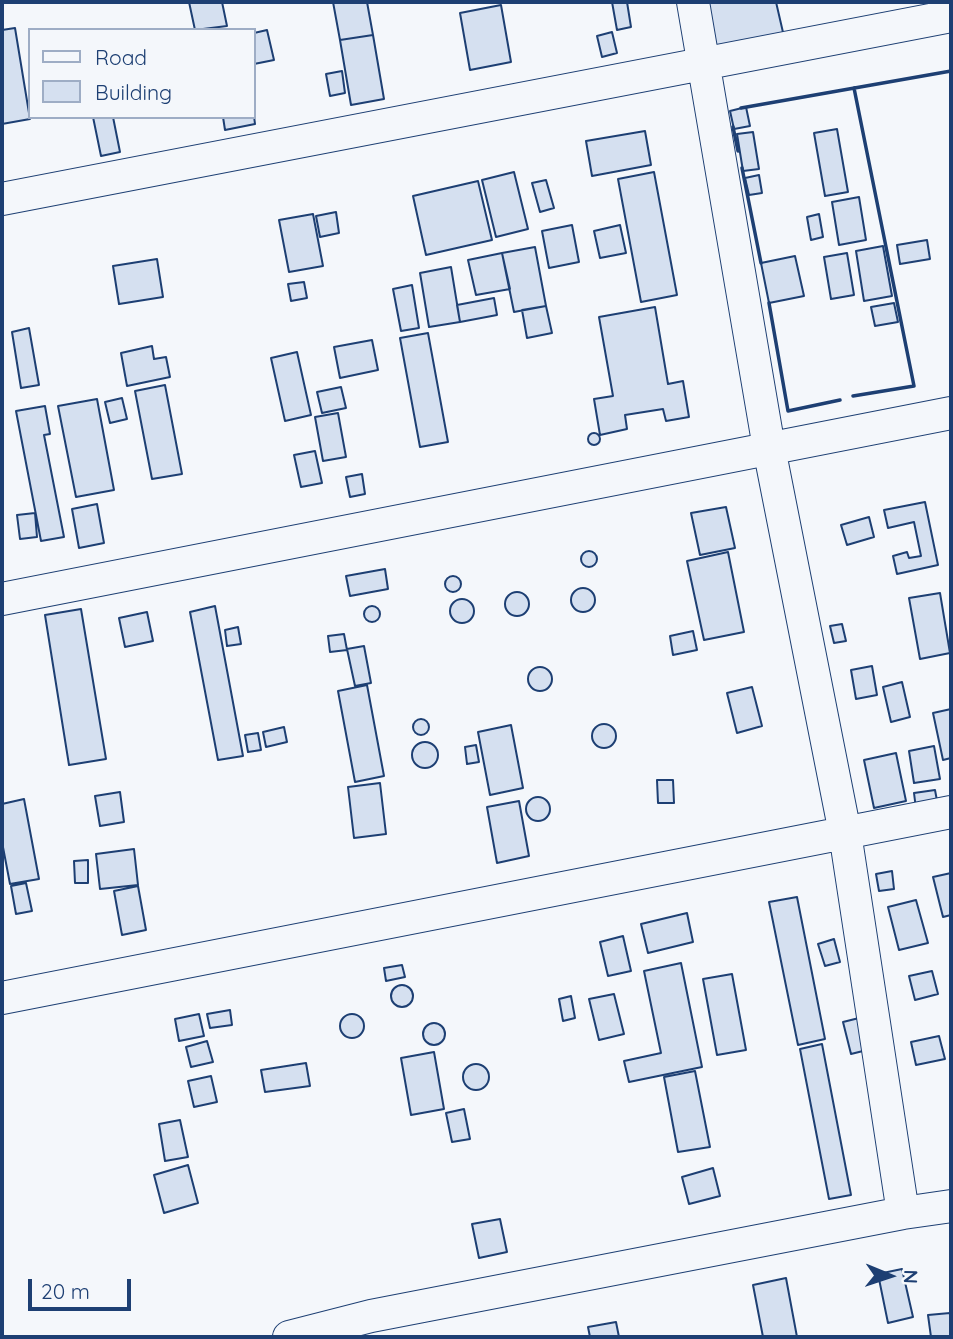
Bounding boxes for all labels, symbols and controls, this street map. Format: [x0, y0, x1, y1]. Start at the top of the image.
legend [28, 28, 256, 119]
text: Road [95, 44, 147, 70]
text: Building [95, 79, 172, 105]
north arrow [855, 1241, 925, 1311]
scale bar [32, 1266, 135, 1310]
text: N [899, 1269, 923, 1284]
text: 20 m [41, 1278, 90, 1304]

